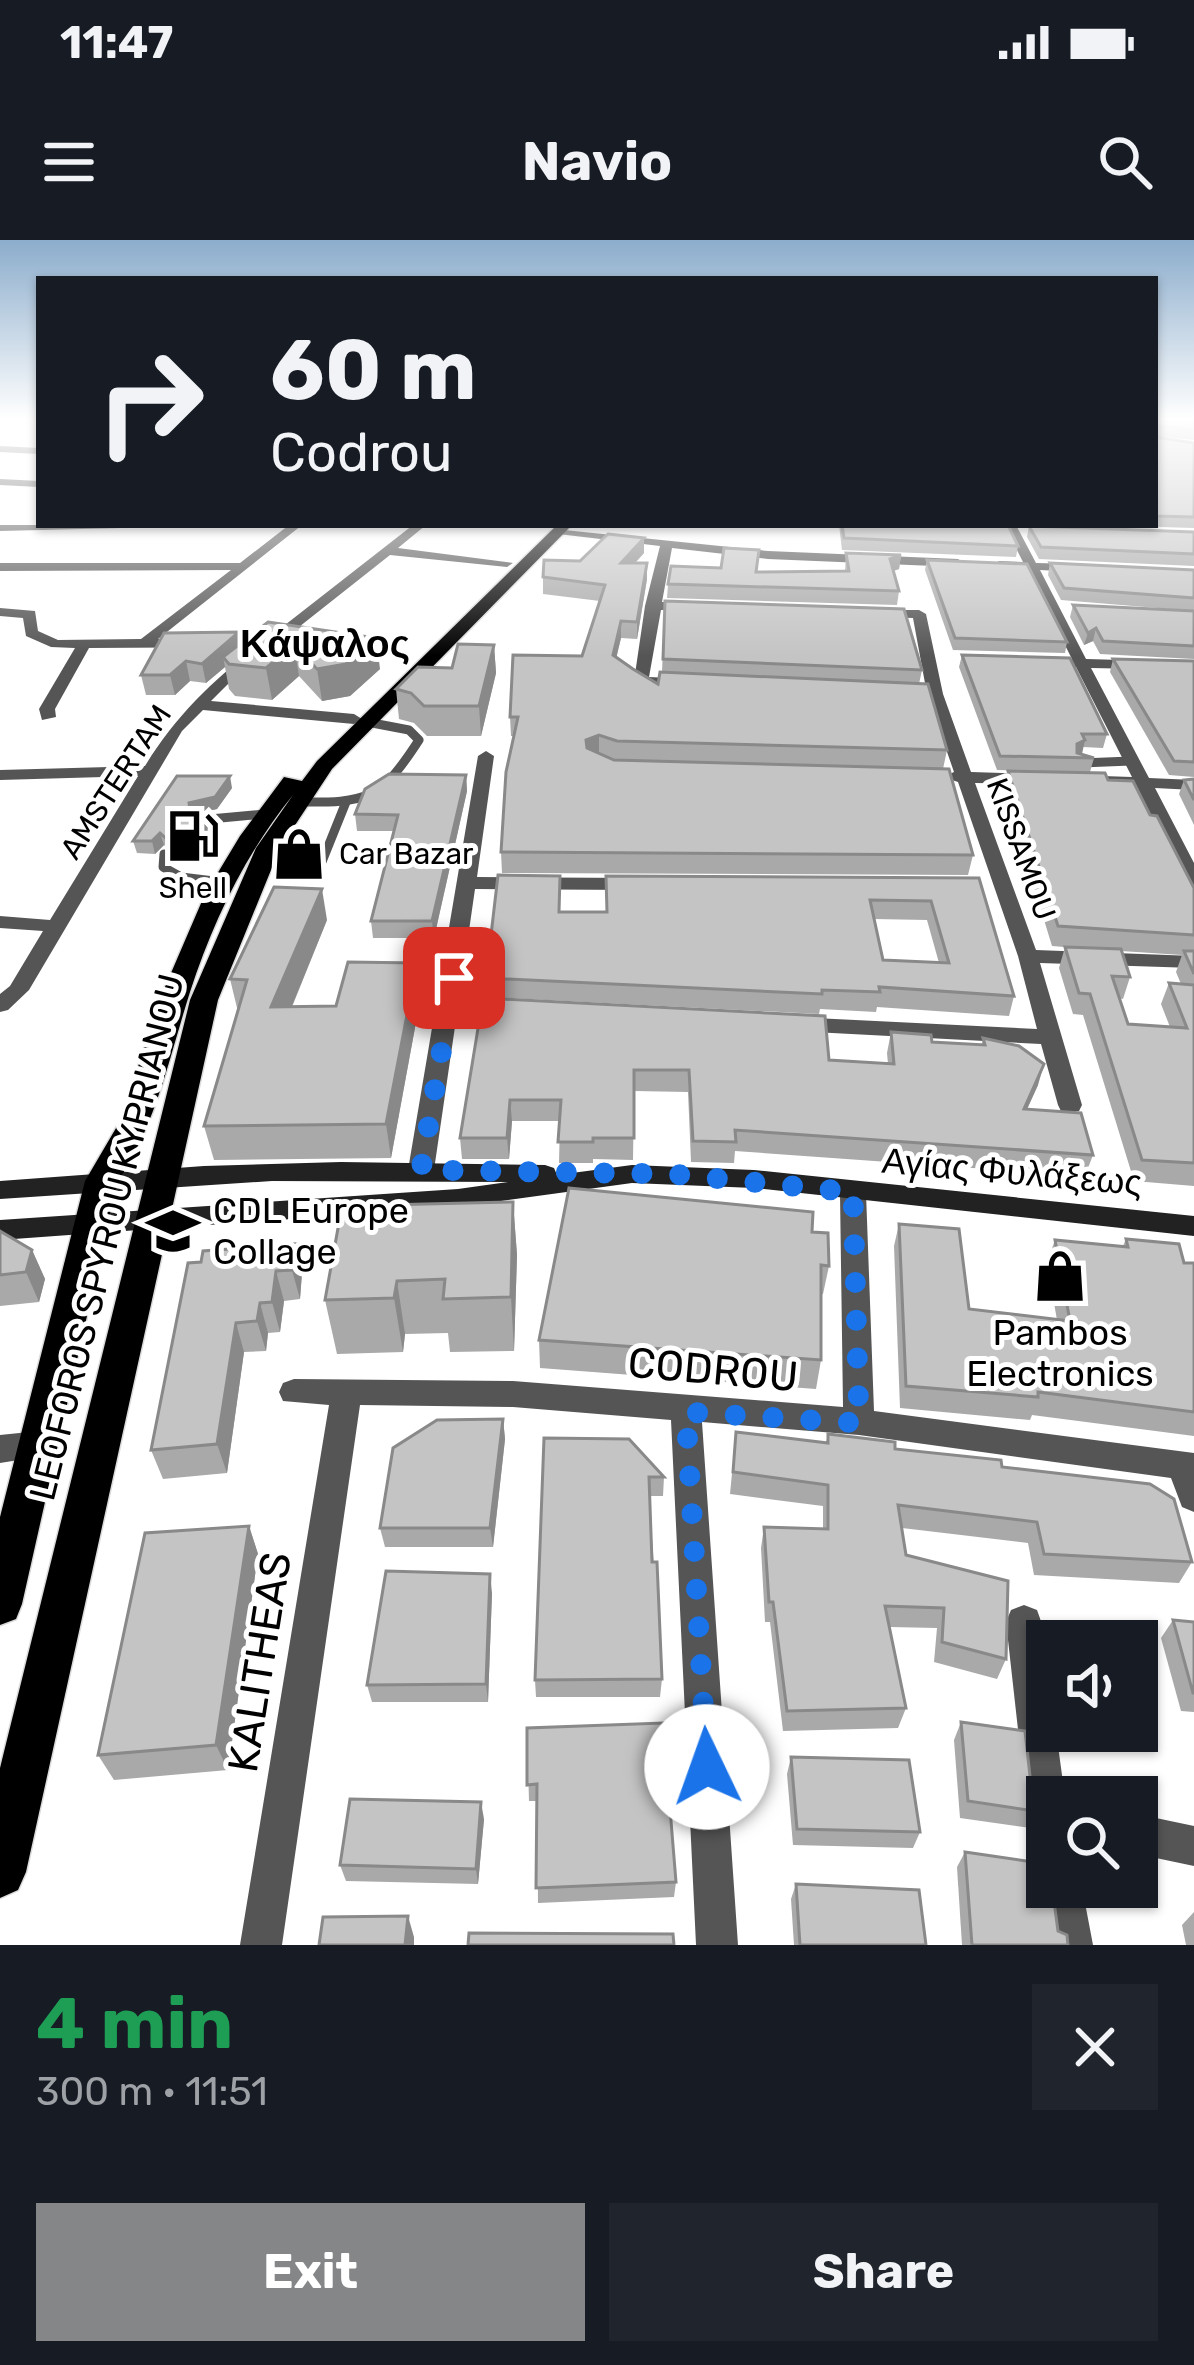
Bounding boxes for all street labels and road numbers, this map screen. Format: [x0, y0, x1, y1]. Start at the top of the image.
street label: AMSTERTAM [53, 698, 179, 866]
street label: KISSAMOU [979, 773, 1063, 925]
street label: LEOFOROS SPYROU KYPRIANOU [20, 970, 193, 1505]
street label: Αγίας Φυλάξεως [880, 1139, 1144, 1204]
street label: CODROU [626, 1338, 800, 1402]
street label: KALITHEAS [218, 1549, 302, 1776]

